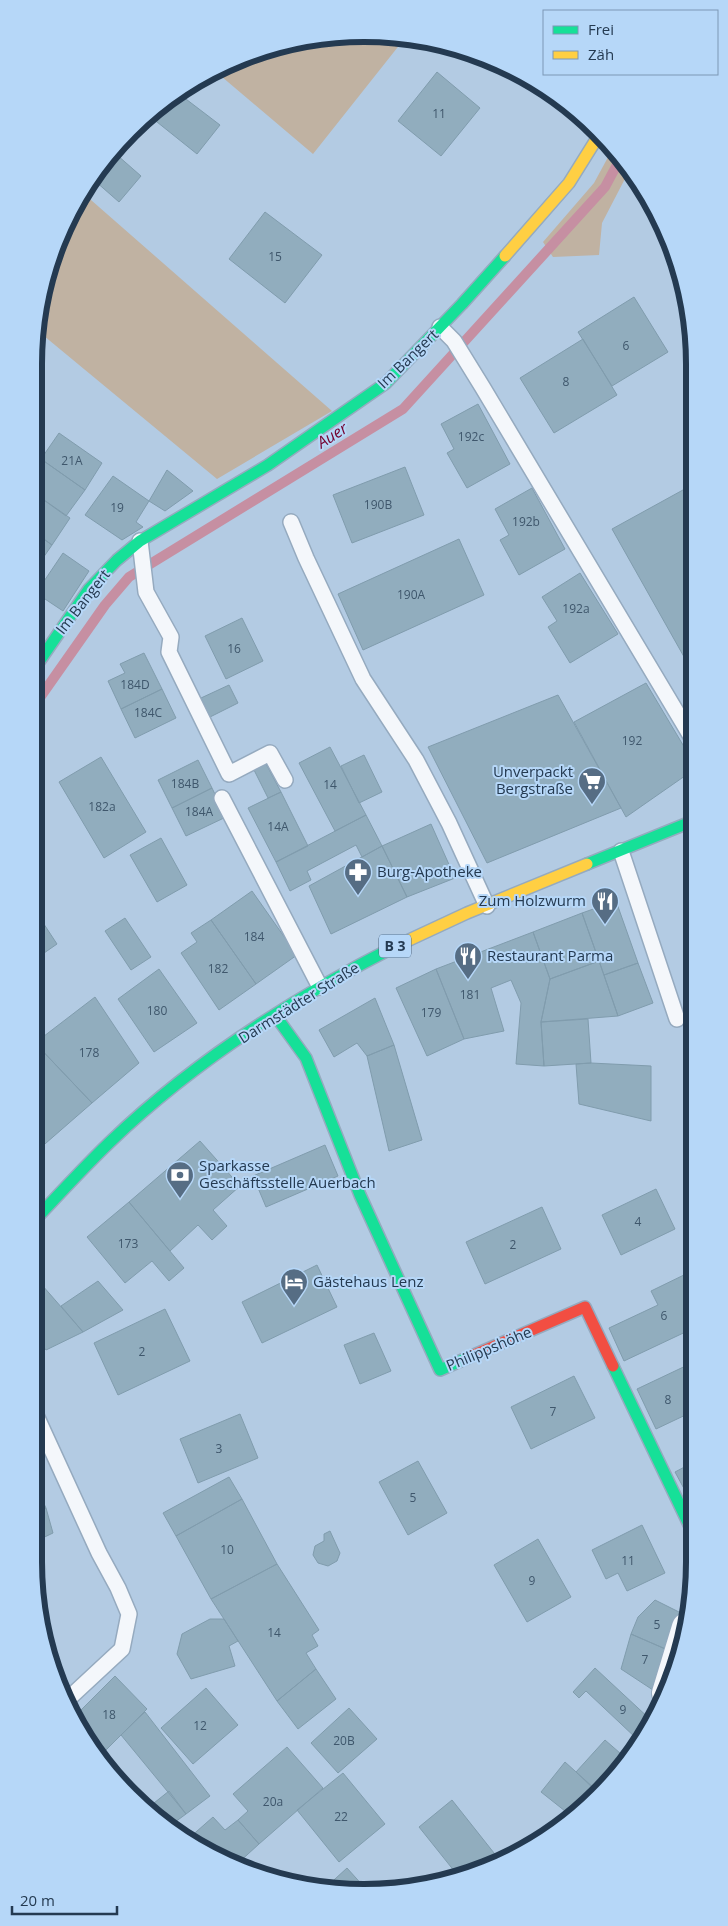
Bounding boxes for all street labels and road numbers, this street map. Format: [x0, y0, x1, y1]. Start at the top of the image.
street label: Im Bangert [373, 324, 442, 392]
street label: Im Bangert [51, 565, 114, 638]
road number: B 3 [379, 934, 411, 958]
street label: Darmstädter Straße [234, 957, 363, 1047]
street label: Philippshöhe [443, 1321, 534, 1375]

